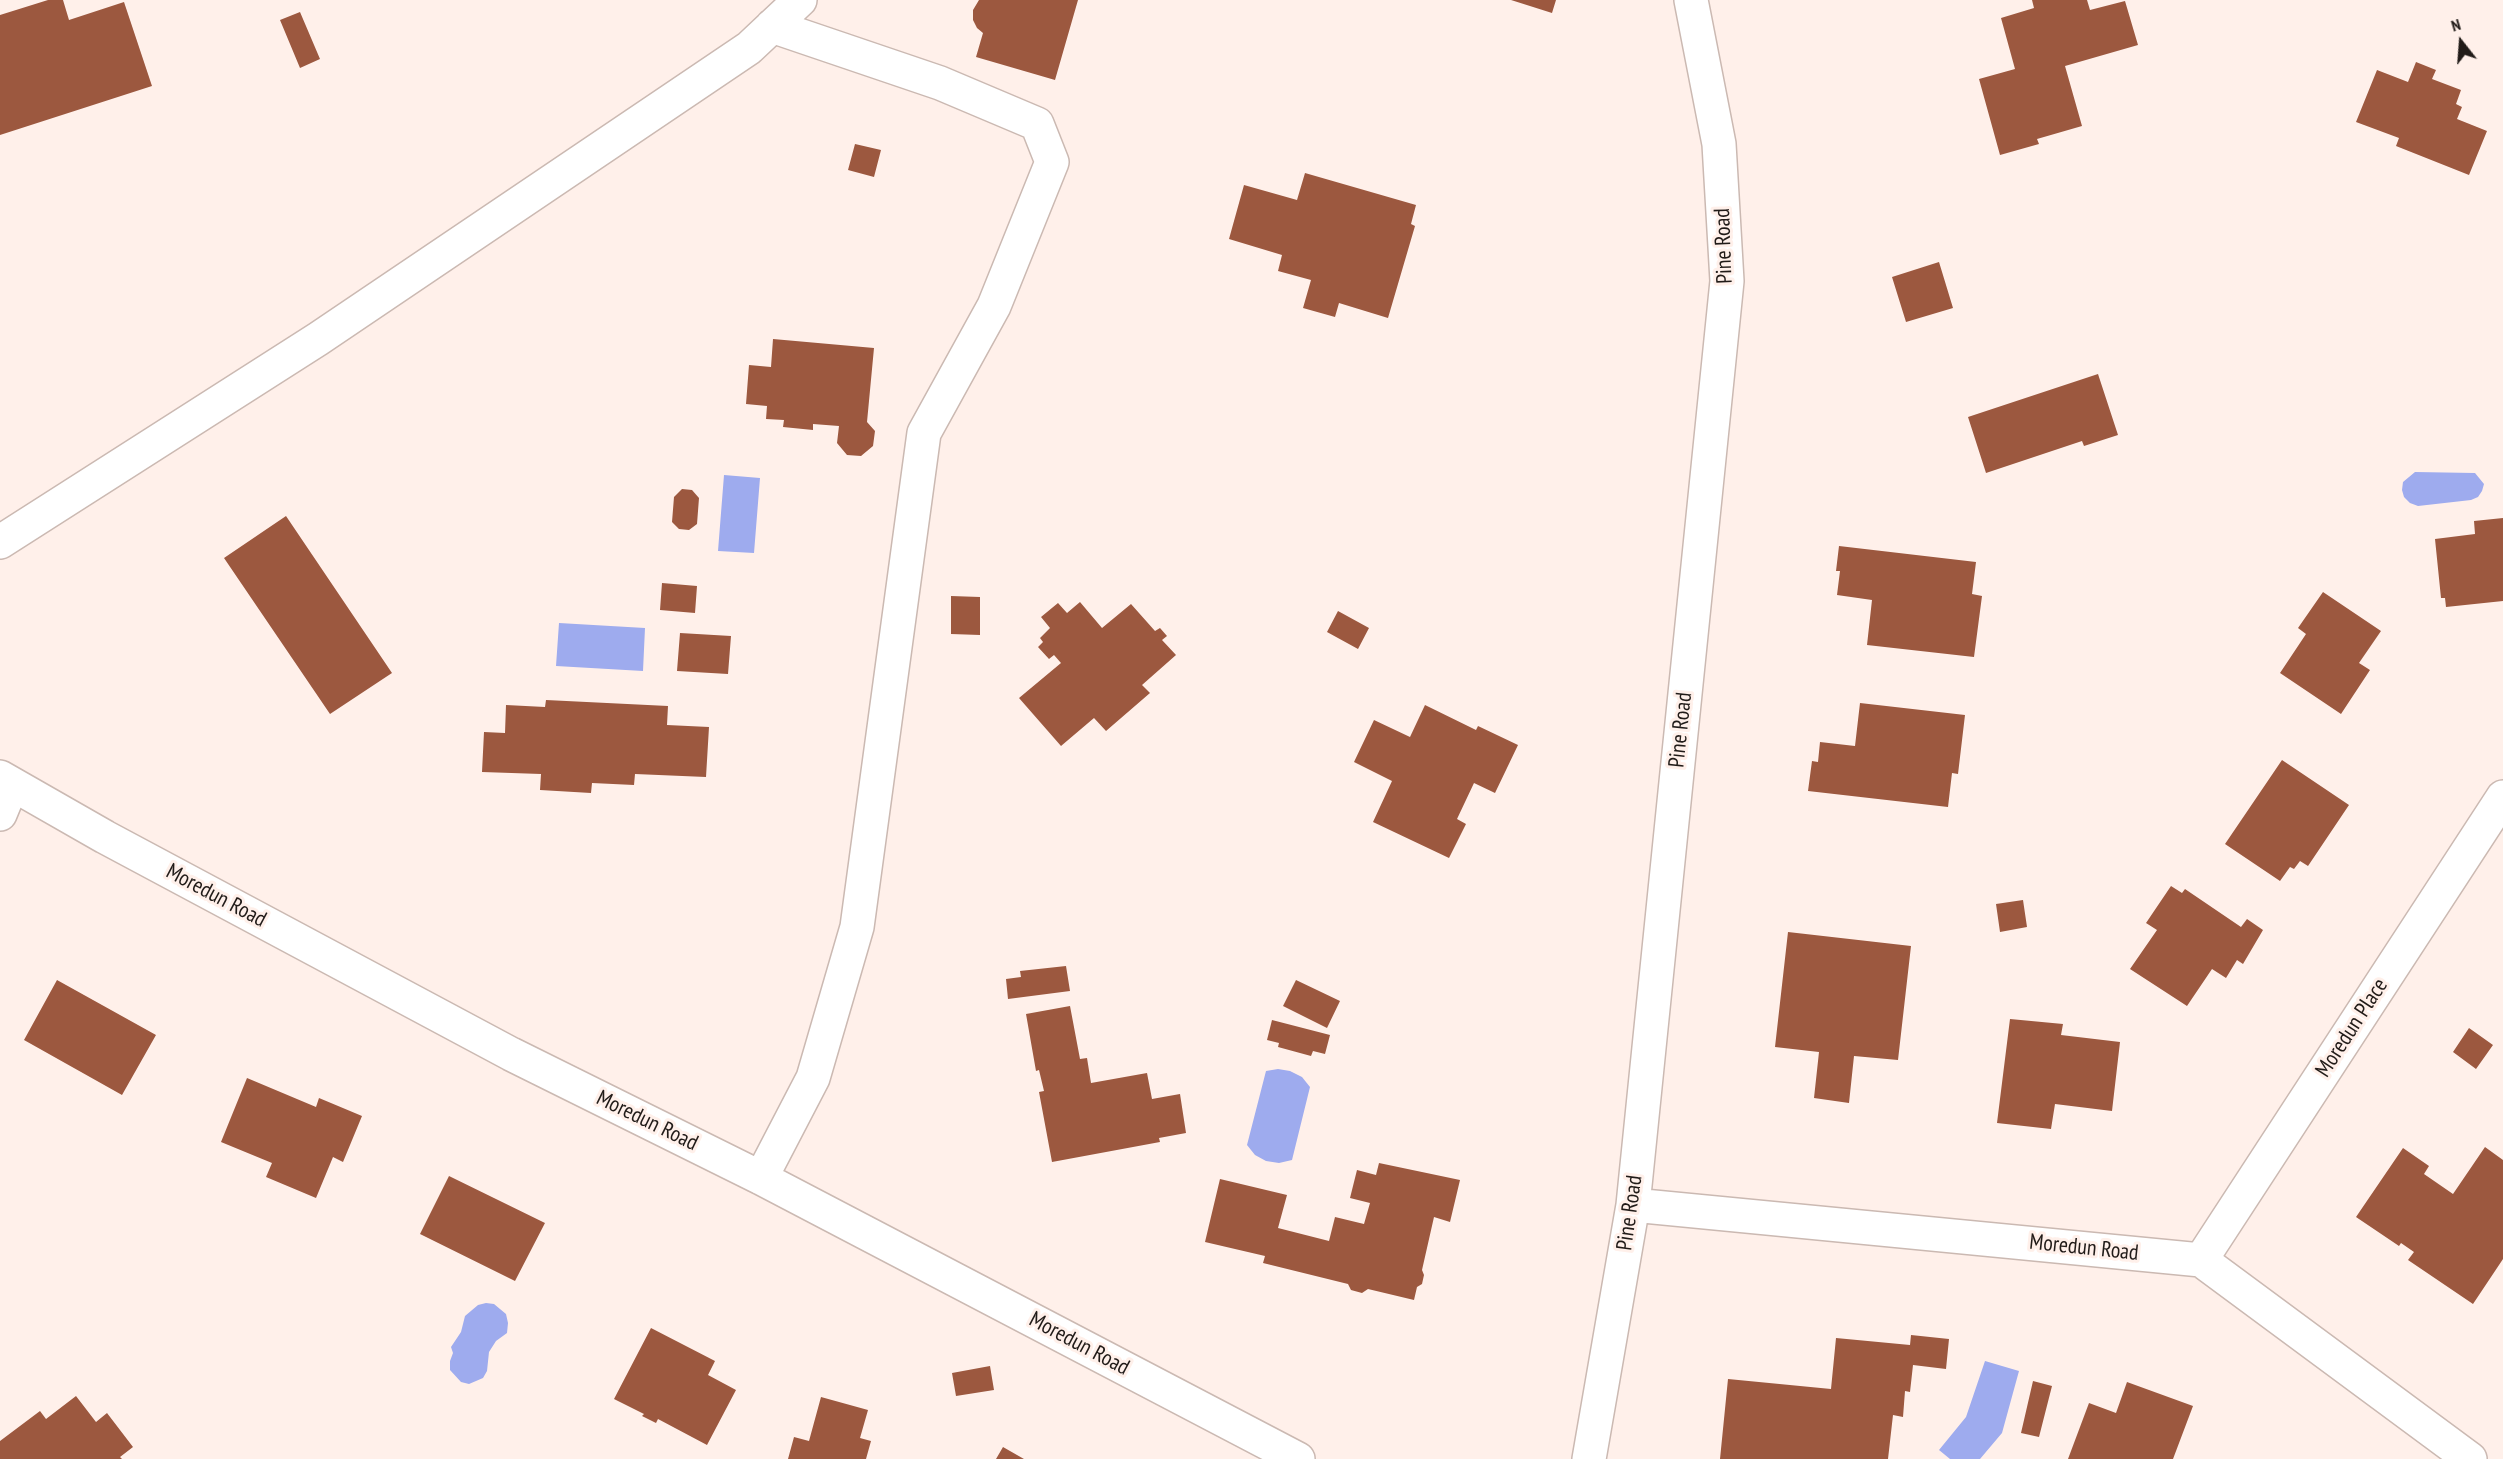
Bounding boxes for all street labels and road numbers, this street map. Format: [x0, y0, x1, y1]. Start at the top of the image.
street label: Pine Road [1709, 208, 1739, 284]
street label: Pine Road [1664, 691, 1698, 769]
street label: Moredun Road [161, 859, 271, 933]
street label: Moredun Place [2310, 974, 2394, 1082]
street label: Moredun Road [592, 1085, 702, 1157]
street label: Pine Road [1612, 1174, 1648, 1252]
street label: Moredun Road [2028, 1229, 2140, 1267]
street label: Moredun Road [1024, 1307, 1134, 1381]

